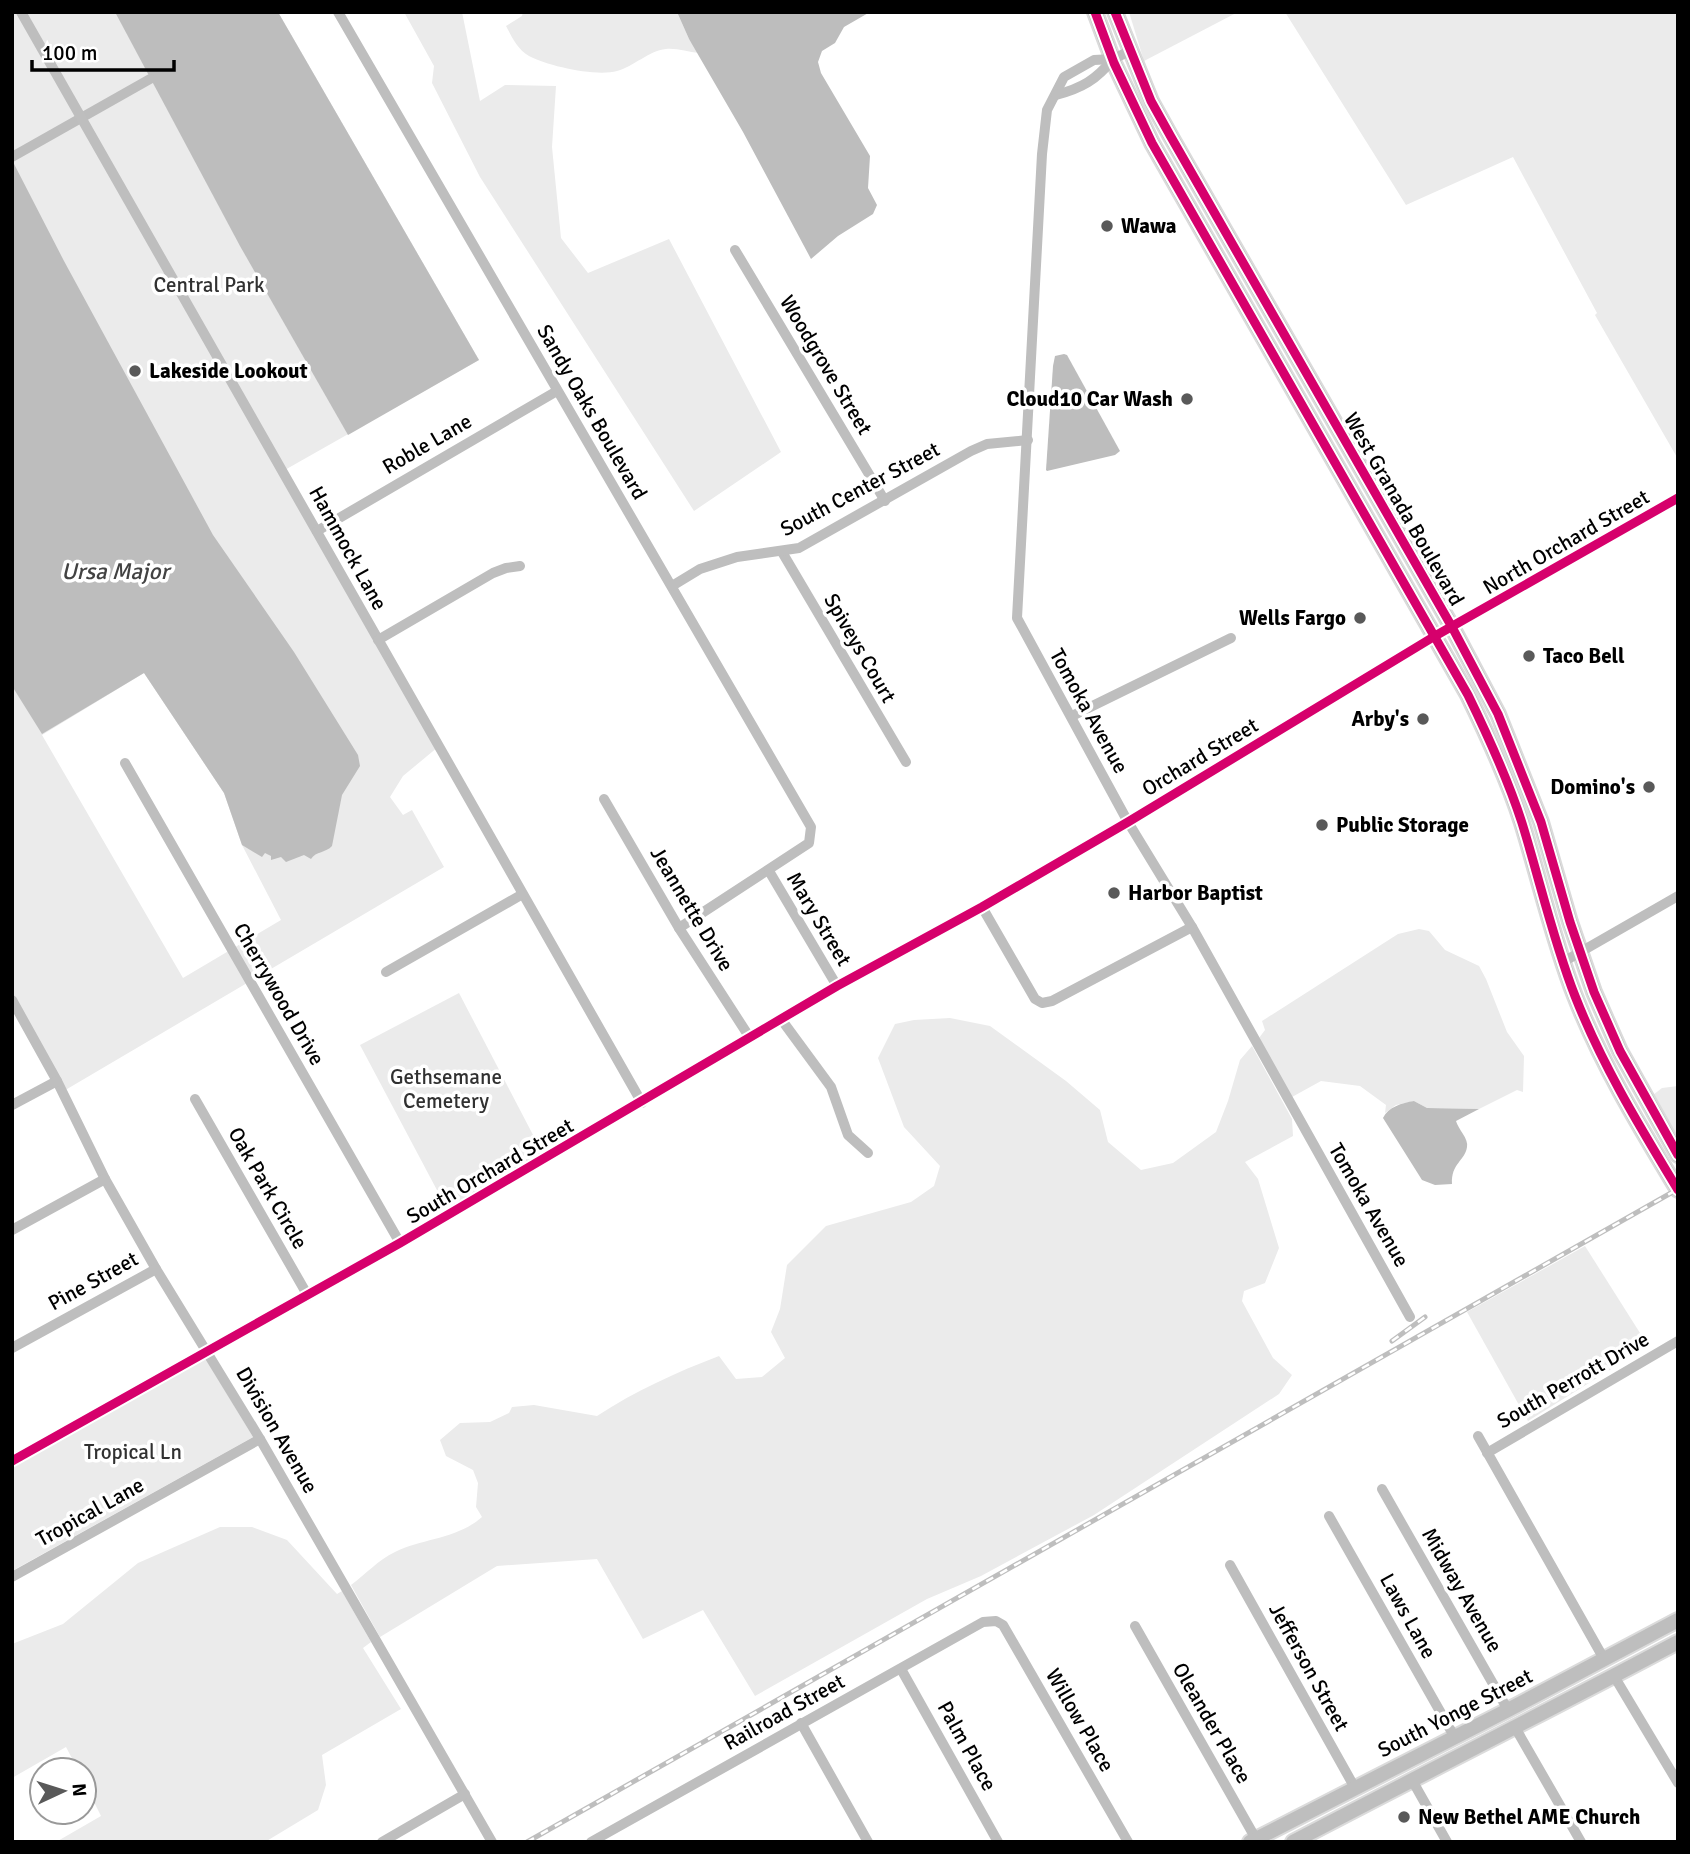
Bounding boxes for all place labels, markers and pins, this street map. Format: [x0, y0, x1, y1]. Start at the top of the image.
place label: Wawa [1121, 213, 1177, 239]
marker: Wawa [1099, 218, 1115, 234]
place label: Lakeside Lookout [149, 358, 308, 384]
marker: Lakeside Lookout [127, 363, 143, 379]
place label: Cloud10 Car Wash [1006, 386, 1173, 412]
marker: Cloud10 Car Wash [1179, 391, 1195, 407]
place label: Wells Fargo [1239, 605, 1346, 631]
marker: Wells Fargo [1352, 610, 1368, 626]
place label: Taco Bell [1543, 643, 1625, 669]
marker: Taco Bell [1521, 648, 1537, 664]
place label: Arby's [1351, 706, 1409, 732]
marker: Arby's [1415, 711, 1431, 727]
place label: Domino's [1550, 774, 1635, 800]
marker: Domino's [1641, 779, 1657, 795]
place label: Public Storage [1336, 812, 1469, 838]
marker: Public Storage [1314, 817, 1330, 833]
place label: Harbor Baptist [1128, 880, 1263, 906]
marker: Harbor Baptist [1106, 885, 1122, 901]
place label: New Bethel AME Church [1418, 1804, 1640, 1830]
marker: New Bethel AME Church [1396, 1809, 1412, 1825]

